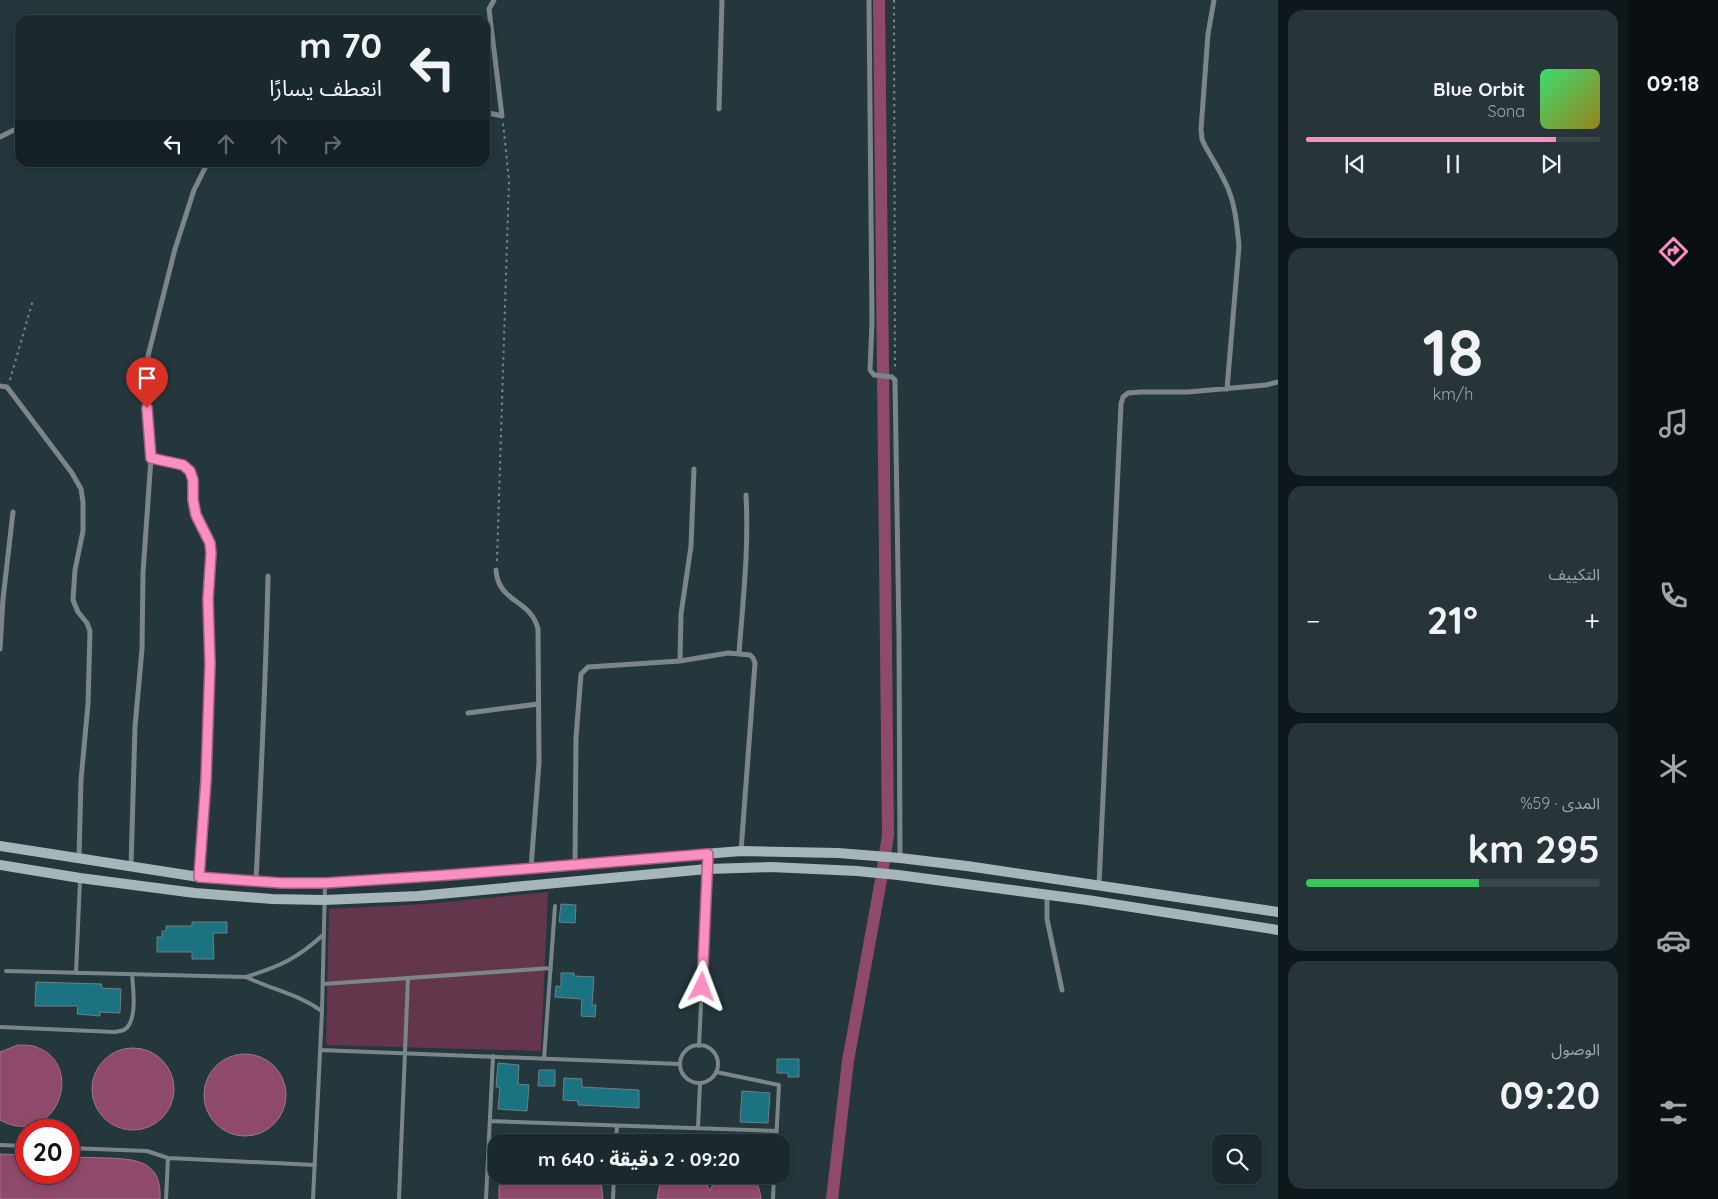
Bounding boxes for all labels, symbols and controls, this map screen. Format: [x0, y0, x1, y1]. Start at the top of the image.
text: 70 m [299, 23, 382, 67]
icon: left [400, 35, 465, 100]
text: 09:18 [1647, 69, 1699, 97]
text: انعطف يسارًا [269, 74, 382, 102]
text: Blue Orbit [1433, 77, 1525, 101]
text: Sona [1487, 101, 1525, 121]
icon: left [159, 130, 187, 158]
icon: ahead [212, 130, 240, 158]
icon: ahead [265, 130, 293, 158]
icon: right [318, 130, 346, 158]
icon: previous [1341, 150, 1369, 178]
icon: pause [1439, 150, 1467, 178]
icon: next [1537, 150, 1565, 178]
icon: directions [1656, 234, 1691, 269]
text: 18 [1423, 311, 1483, 392]
pin [126, 357, 168, 408]
icon: arrive [133, 364, 161, 392]
text: km/h [1433, 384, 1473, 404]
icon: music [1656, 406, 1691, 441]
text: التكييف [1548, 564, 1600, 584]
icon: phone [1656, 578, 1691, 613]
text: 21° [1427, 596, 1478, 644]
text: − [1306, 603, 1321, 638]
text: + [1584, 603, 1600, 638]
icon: climate [1656, 751, 1691, 786]
text: المدى · 59% [1520, 793, 1600, 813]
text: 295 km [1468, 825, 1600, 873]
icon: car [1656, 923, 1691, 958]
position arrow [675, 960, 727, 1012]
text: الوصول [1551, 1039, 1600, 1059]
text: 09:20 [1500, 1071, 1600, 1119]
icon: filters [1656, 1095, 1691, 1130]
speed limit sign: 20 [15, 1119, 80, 1184]
map controls [1212, 1134, 1262, 1184]
button: search [1212, 1134, 1262, 1184]
text: 09:20 · 2 دقيقة · 640 m [538, 1147, 740, 1171]

